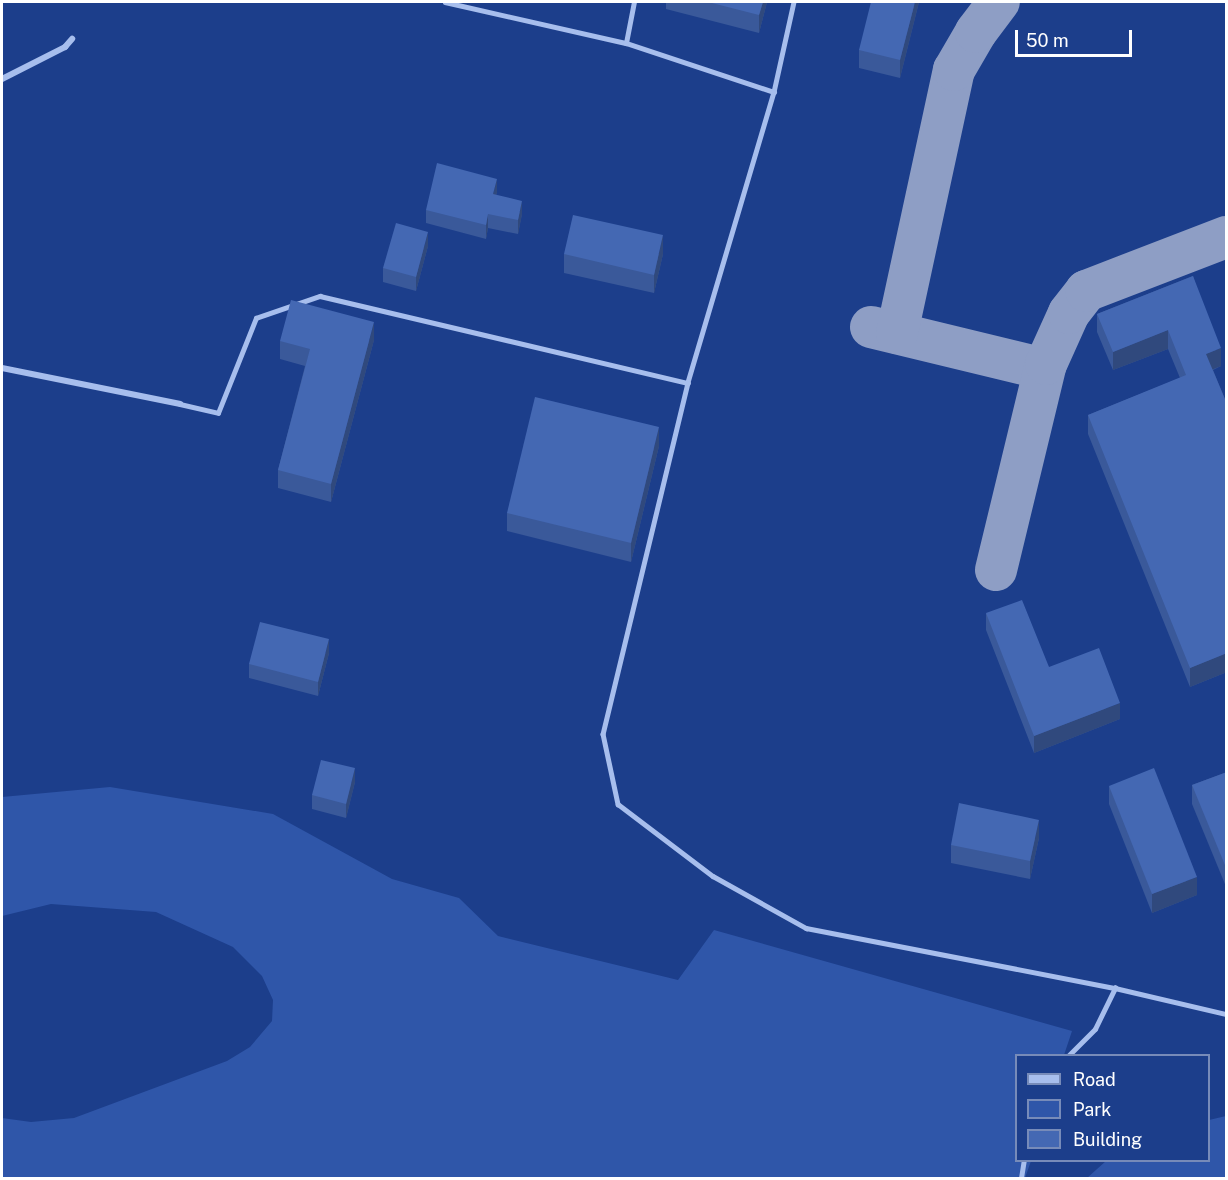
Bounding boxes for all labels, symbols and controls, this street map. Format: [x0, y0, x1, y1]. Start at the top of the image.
scale bar [1018, 18, 1135, 56]
text: 50 m [1026, 30, 1069, 51]
legend [1015, 1054, 1210, 1162]
text: Road [1073, 1069, 1116, 1090]
text: Park [1073, 1099, 1111, 1120]
text: Building [1073, 1129, 1142, 1150]

